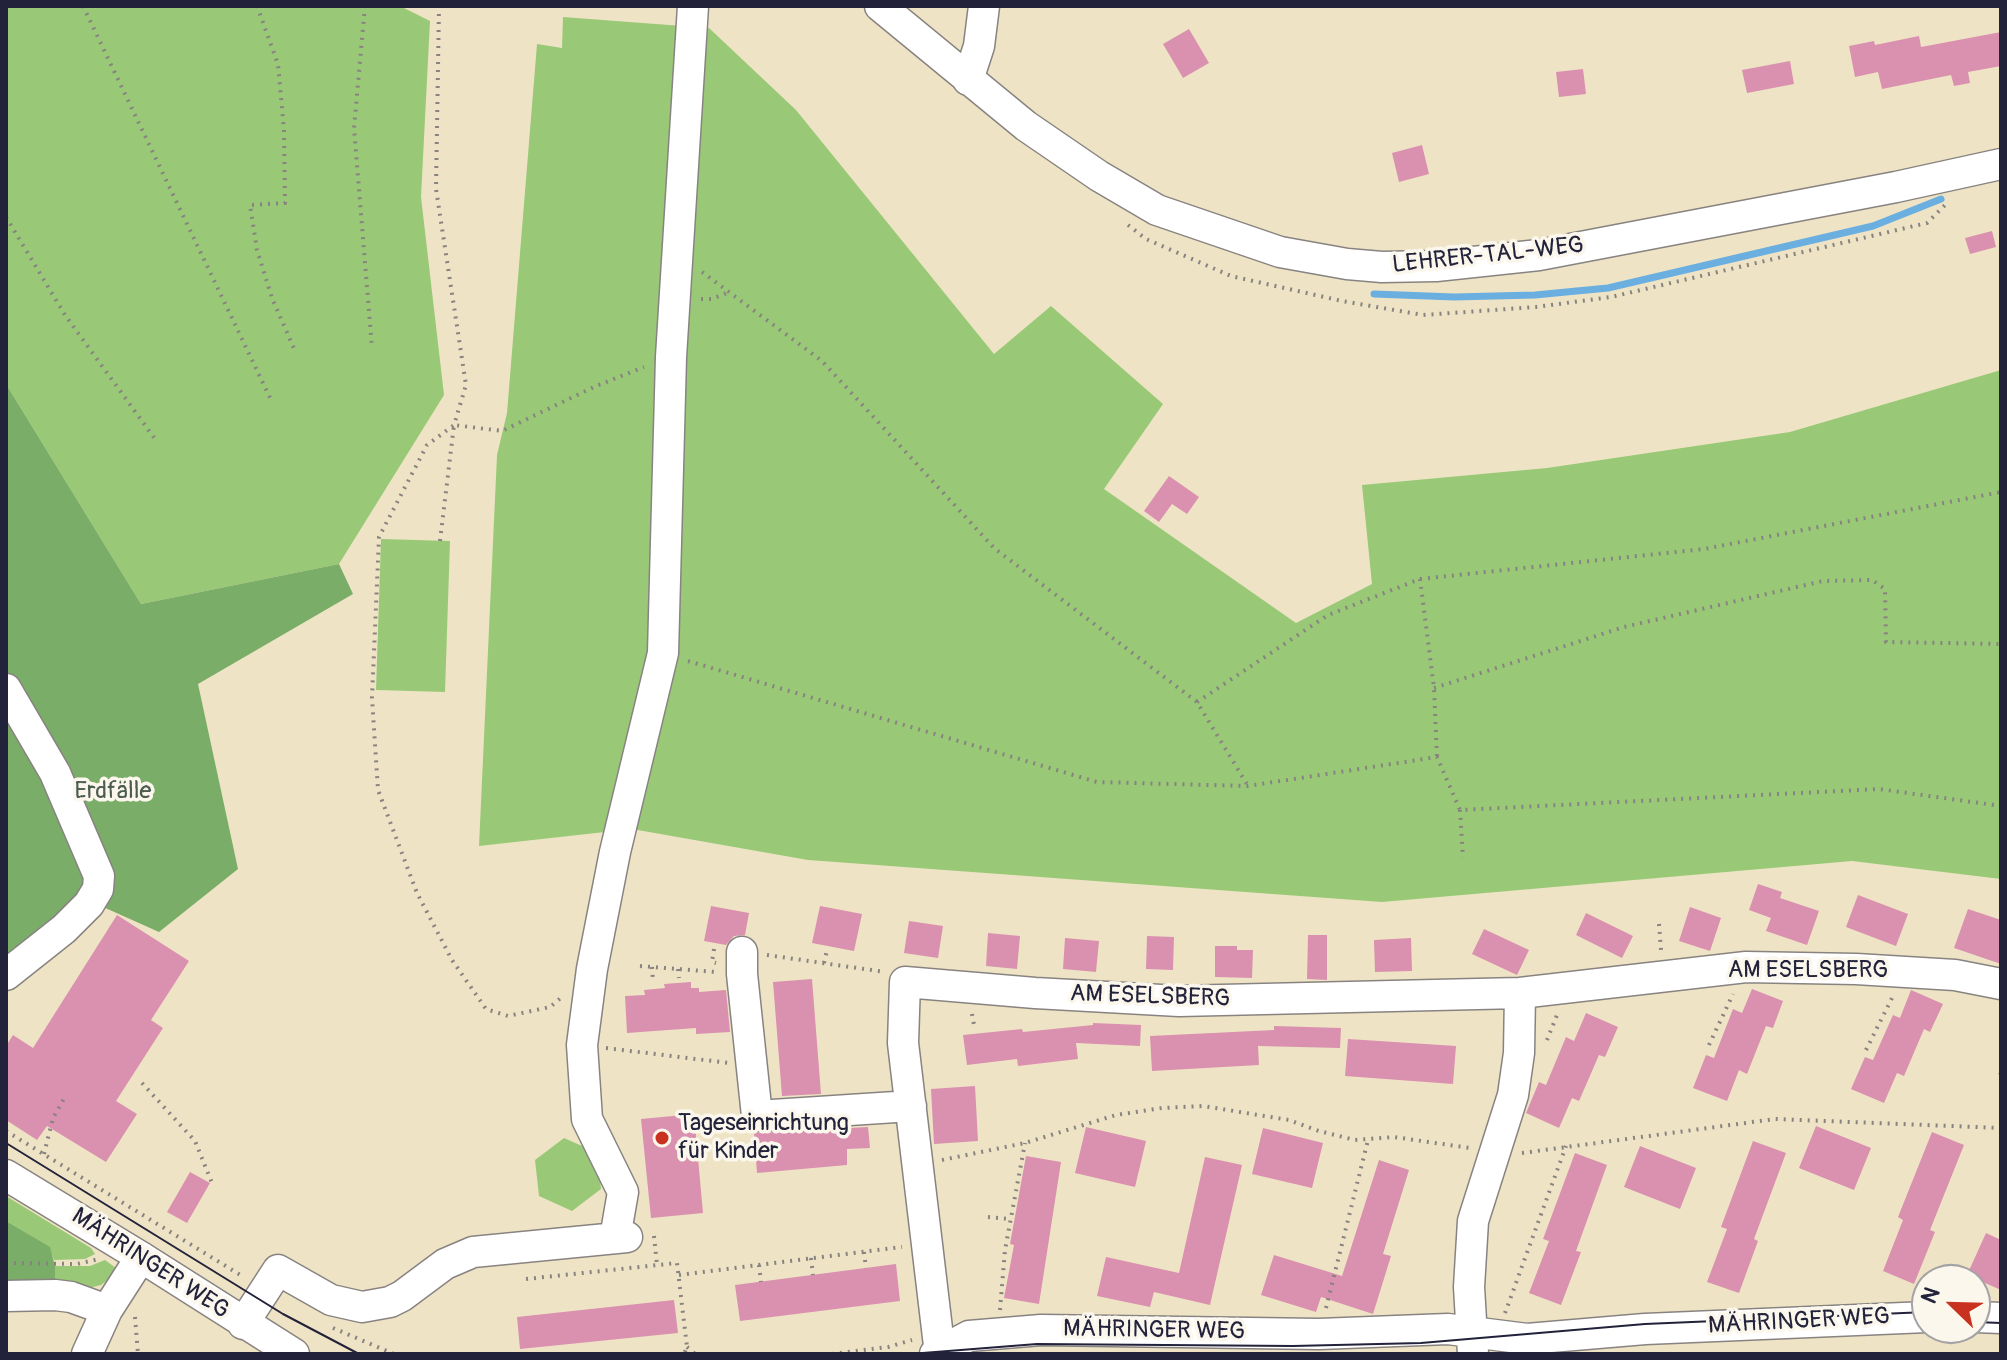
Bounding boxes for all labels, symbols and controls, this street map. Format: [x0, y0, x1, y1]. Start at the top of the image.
street label: LEHRER-TAL-WEG [1391, 232, 1585, 280]
park label: Erdfälle [75, 778, 151, 806]
street label: AM ESELSBERG [1728, 957, 1888, 985]
street label: AM ESELSBERG [1069, 980, 1231, 1014]
place label: Tageseinrichtung für Kinder [678, 1110, 849, 1166]
marker: Tageseinrichtung für Kinder [653, 1129, 671, 1147]
street label: MÄHRINGER WEG [66, 1202, 234, 1326]
north arrow [1911, 1264, 1991, 1344]
text: N [1915, 1283, 1947, 1308]
street label: MÄHRINGER WEG [1707, 1303, 1891, 1341]
street label: MÄHRINGER WEG [1063, 1315, 1245, 1347]

